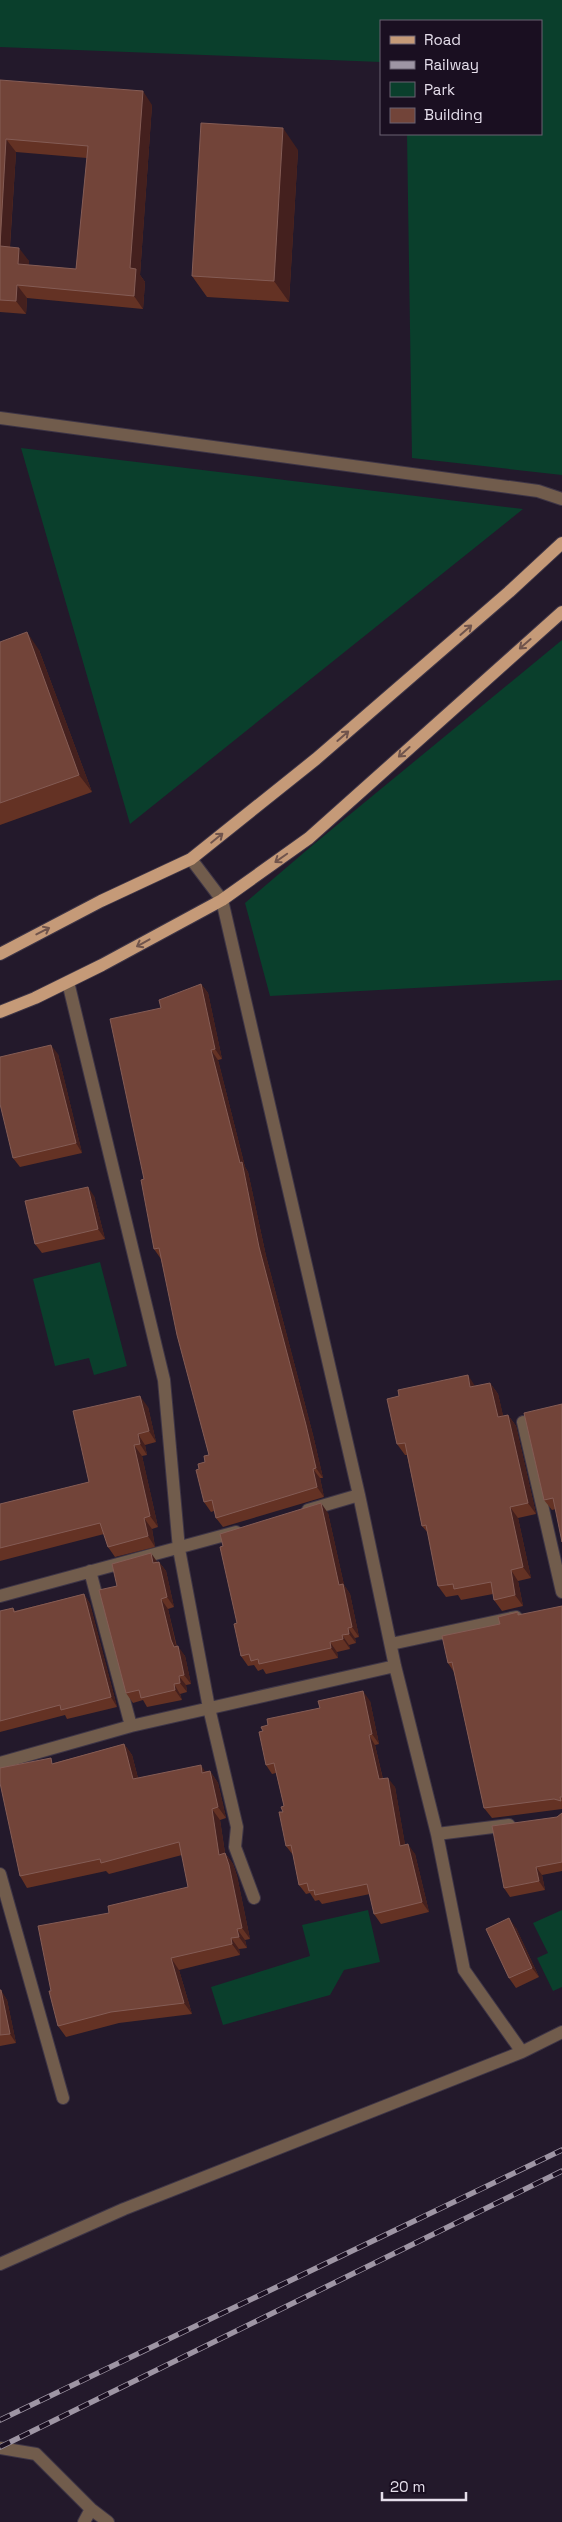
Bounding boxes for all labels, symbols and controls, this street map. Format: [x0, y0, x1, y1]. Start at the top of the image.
legend [380, 20, 542, 135]
text: Road [424, 30, 461, 49]
text: Railway [424, 55, 479, 74]
text: Park [424, 80, 455, 99]
text: Building [424, 105, 483, 124]
one-way arrow [459, 624, 472, 635]
one-way arrow [519, 638, 532, 650]
one-way arrow [336, 731, 349, 742]
one-way arrow [398, 746, 411, 758]
one-way arrow [210, 833, 223, 844]
one-way arrow [274, 853, 288, 863]
one-way arrow [35, 926, 50, 935]
one-way arrow [136, 939, 151, 948]
scale bar [382, 2470, 466, 2502]
text: 20 m [390, 2477, 425, 2496]

